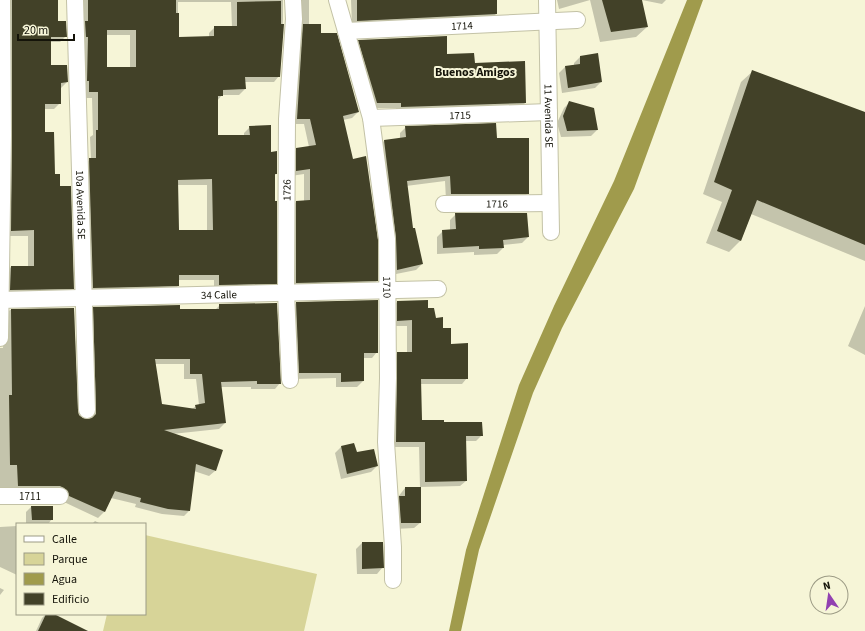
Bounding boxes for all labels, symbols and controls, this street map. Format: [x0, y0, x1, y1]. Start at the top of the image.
scale bar [18, 16, 74, 42]
street label: 1714 [451, 17, 474, 33]
text: 20 m [24, 22, 48, 39]
district label: Buenos Amigos [435, 64, 515, 81]
street label: 11 Avenida SE [541, 84, 557, 148]
street label: 1715 [449, 107, 471, 123]
street label: 10a Avenida SE [72, 170, 90, 240]
street label: 1726 [279, 179, 294, 201]
street label: 1716 [486, 196, 509, 211]
street label: 1710 [380, 276, 395, 298]
street label: 34 Calle [201, 287, 238, 302]
street label: 1711 [19, 489, 41, 504]
legend [16, 523, 146, 615]
text: Calle [52, 531, 77, 548]
text: Parque [52, 551, 88, 568]
text: Agua [52, 571, 77, 588]
north arrow [809, 575, 849, 615]
text: N [822, 578, 832, 594]
text: Edificio [52, 591, 89, 608]

